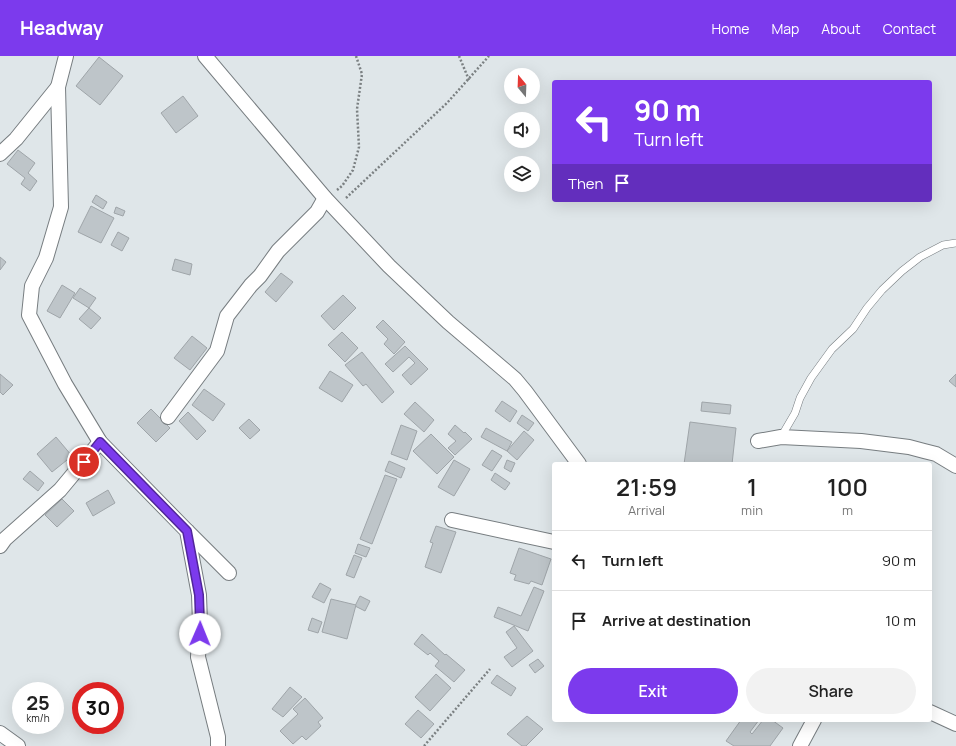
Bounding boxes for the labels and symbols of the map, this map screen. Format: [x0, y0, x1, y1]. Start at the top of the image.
north arrow [504, 68, 540, 104]
pin [67, 445, 101, 479]
position arrow [179, 613, 221, 655]
speed limit sign: 30 [72, 682, 124, 734]

